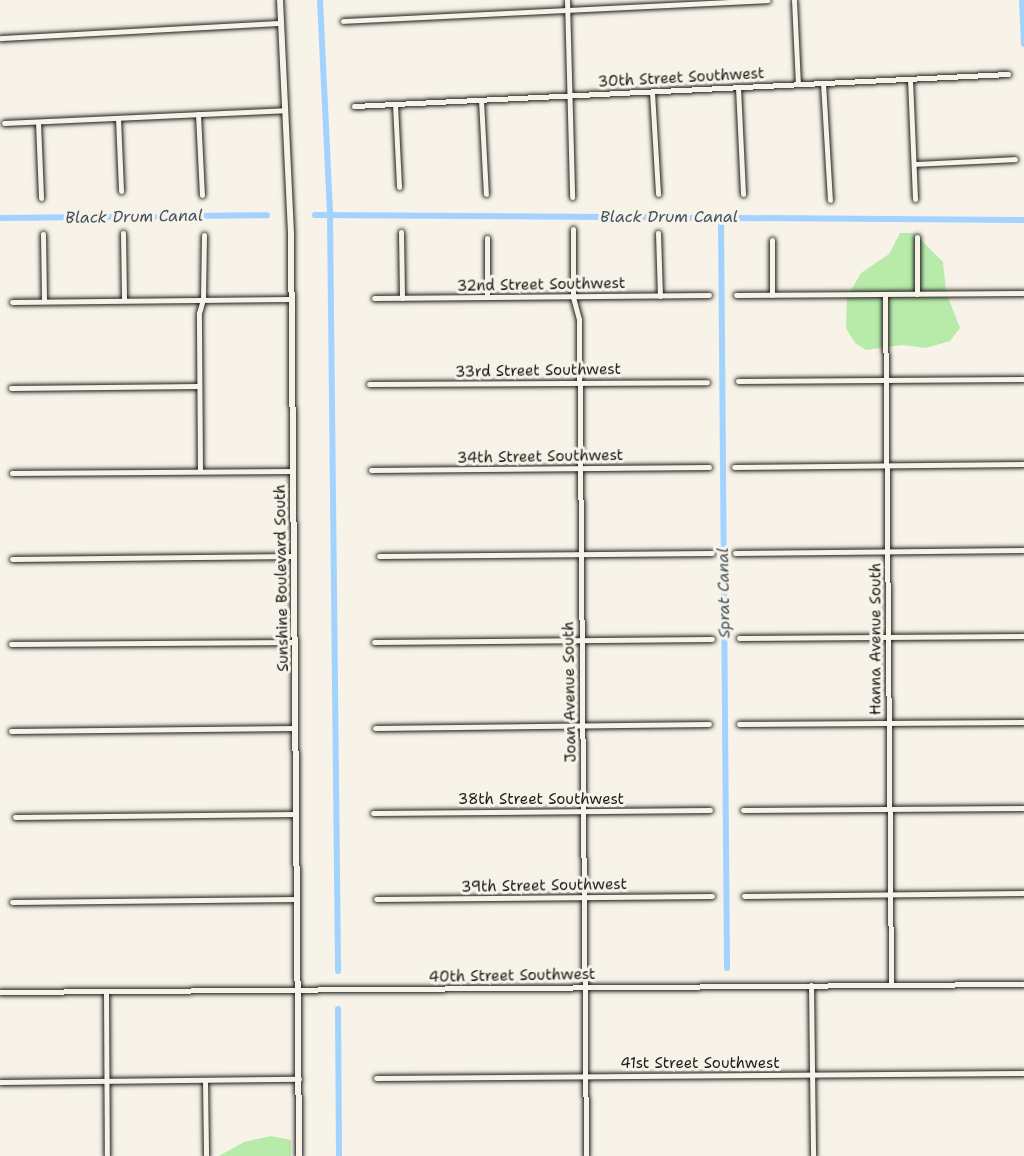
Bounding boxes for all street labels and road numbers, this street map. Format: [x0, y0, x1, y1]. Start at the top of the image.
street label: 30th Street Southwest [597, 65, 765, 91]
street label: 32nd Street Southwest [457, 275, 625, 295]
street label: 33rd Street Southwest [455, 361, 621, 381]
street label: 34th Street Southwest [457, 447, 623, 467]
street label: Sunshine Boulevard South [271, 484, 293, 672]
street label: Hanna Avenue South [867, 563, 885, 715]
street label: Joan Avenue South [560, 621, 580, 763]
street label: 38th Street Southwest [458, 791, 624, 809]
street label: 39th Street Southwest [461, 876, 627, 896]
street label: 40th Street Southwest [428, 966, 596, 986]
street label: 41st Street Southwest [620, 1055, 780, 1073]

